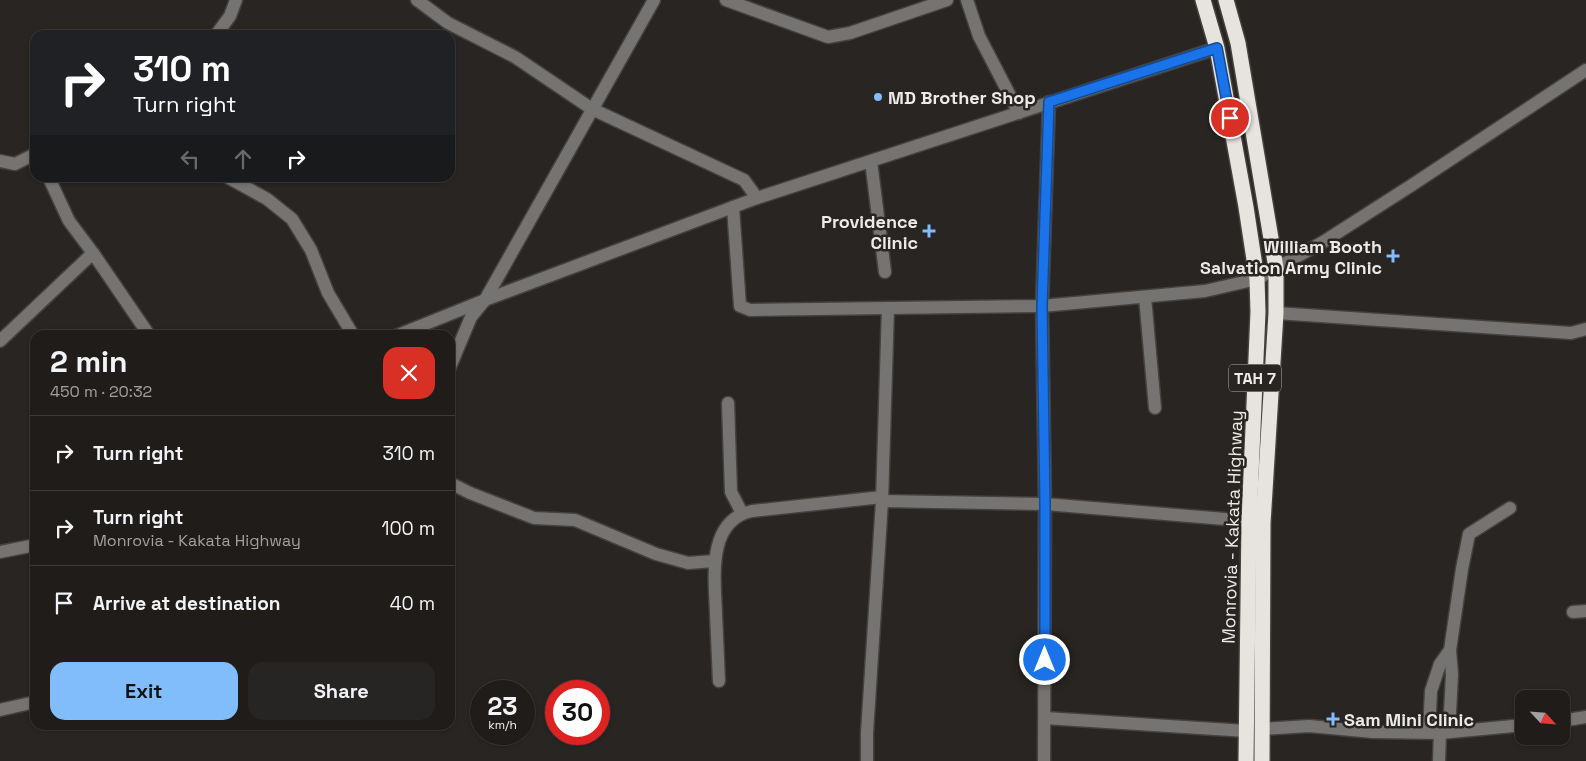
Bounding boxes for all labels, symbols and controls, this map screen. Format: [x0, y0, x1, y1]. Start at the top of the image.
text: 310 m [133, 47, 231, 91]
icon: right [50, 50, 115, 115]
place label: MD Brother Shop [888, 86, 1036, 109]
text: Turn right [133, 90, 236, 118]
marker: MD Brother Shop [872, 91, 884, 103]
pin [1209, 97, 1251, 139]
icon: arrive [1216, 104, 1244, 132]
icon: left [176, 145, 204, 173]
icon: ahead [229, 145, 257, 173]
icon: right [282, 145, 310, 173]
place label: Providence Clinic [821, 210, 918, 254]
marker: Providence Clinic [922, 224, 936, 238]
place label: William Booth Salvation Army Clinic [1200, 235, 1382, 279]
marker: William Booth Salvation Army Clinic [1386, 249, 1400, 263]
text: 2 min [50, 342, 128, 381]
button: close [383, 347, 435, 399]
road number: TAH 7 [1229, 364, 1281, 392]
text: 450 m · 20:32 [50, 381, 152, 402]
street label: Monrovia - Kakata Highway [1216, 410, 1248, 644]
icon: right [50, 439, 78, 467]
text: Turn right [93, 441, 183, 466]
text: 310 m [382, 441, 435, 466]
text: Turn right [93, 505, 183, 530]
icon: right [50, 514, 78, 542]
text: 100 m [381, 516, 435, 541]
text: Monrovia - Kakata Highway [93, 530, 301, 551]
icon: arrive [50, 589, 78, 617]
text: Arrive at destination [93, 591, 281, 616]
text: 40 m [390, 591, 435, 616]
position arrow [1018, 633, 1070, 685]
button: Exit [50, 662, 238, 720]
button: Share [248, 662, 435, 720]
speed limit sign: 30 [545, 680, 610, 745]
text: 23 [487, 690, 518, 722]
north arrow [1515, 690, 1570, 745]
map controls [1515, 690, 1570, 745]
place label: Sam Mini Clinic [1344, 708, 1474, 731]
marker: Sam Mini Clinic [1326, 712, 1340, 726]
text: km/h [488, 717, 517, 733]

